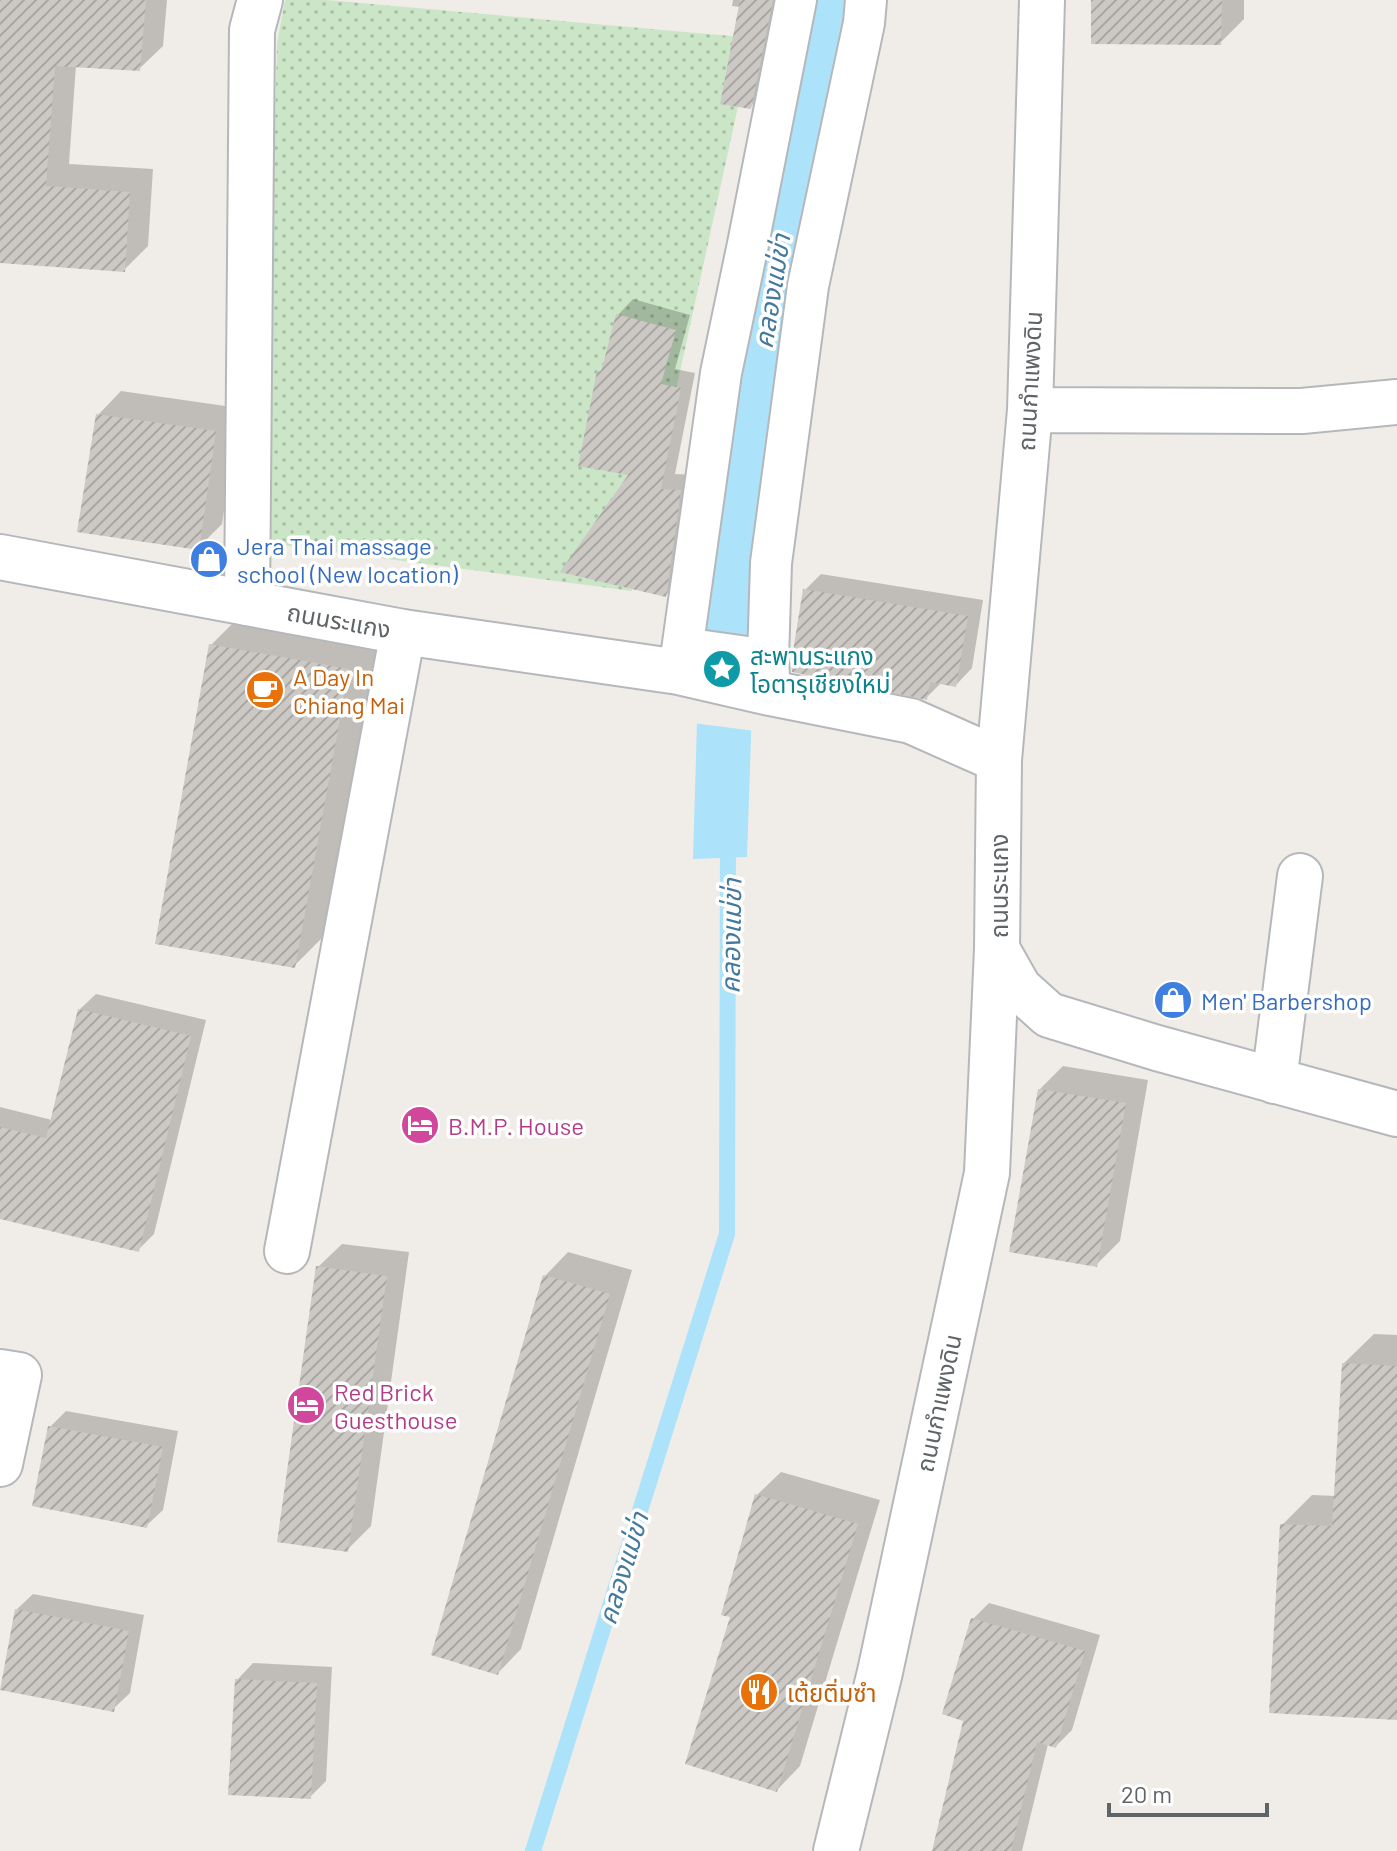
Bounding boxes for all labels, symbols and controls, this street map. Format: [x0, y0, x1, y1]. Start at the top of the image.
water label: คลองแม่ข่า [747, 230, 796, 350]
street label: ถนนกำแพงดิน [1011, 310, 1047, 452]
place label: Jera Thai massage school (New location) [237, 531, 458, 588]
shop icon: Jera Thai massage school (New location) [188, 538, 230, 580]
street label: ถนนระแกง [285, 597, 393, 643]
place label: สะพานระแกง โอตารุเชียงใหม่ [750, 641, 891, 700]
place icon: สะพานระแกง โอตารุเชียงใหม่ [701, 648, 743, 690]
place label: A Day In Chiang Mai [293, 662, 405, 719]
cafe icon: A Day In Chiang Mai [244, 669, 286, 711]
street label: ถนนระแกง [984, 834, 1013, 938]
water label: คลองแม่ข่า [713, 877, 747, 994]
shop icon: Men' Barbershop [1152, 979, 1194, 1021]
place label: Men' Barbershop [1201, 986, 1372, 1015]
hotel icon: B.M.P. House [399, 1104, 441, 1146]
place label: B.M.P. House [448, 1111, 584, 1140]
street label: ถนนกำแพงดิน [909, 1331, 967, 1475]
place label: Red Brick Guesthouse [334, 1377, 457, 1434]
hotel icon: Red Brick Guesthouse [285, 1384, 327, 1426]
water label: คลองแม่ข่า [590, 1507, 654, 1628]
restaurant icon: เต้ยติ่มซำ [738, 1671, 780, 1713]
place label: เต้ยติ่มซำ [787, 1678, 876, 1707]
scale bar [1109, 1767, 1267, 1817]
text: 20 m [1121, 1779, 1172, 1808]

